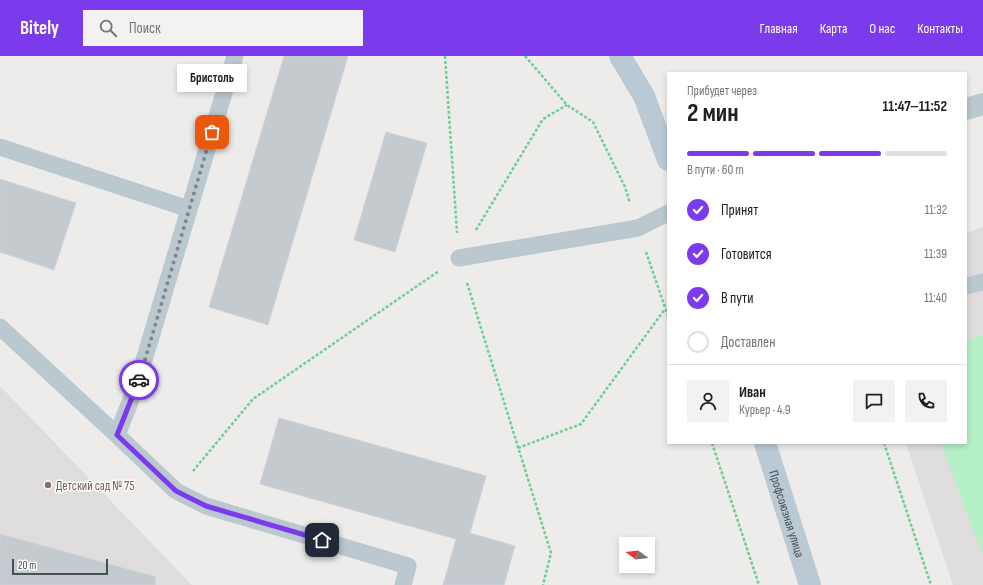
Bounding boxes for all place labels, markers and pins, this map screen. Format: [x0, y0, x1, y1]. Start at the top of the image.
callout: Бристоль [177, 64, 247, 92]
pin [195, 115, 229, 149]
place label: Детский сад № 75 [56, 478, 135, 494]
marker: Детский сад № 75 [43, 480, 53, 490]
pin [305, 523, 339, 557]

